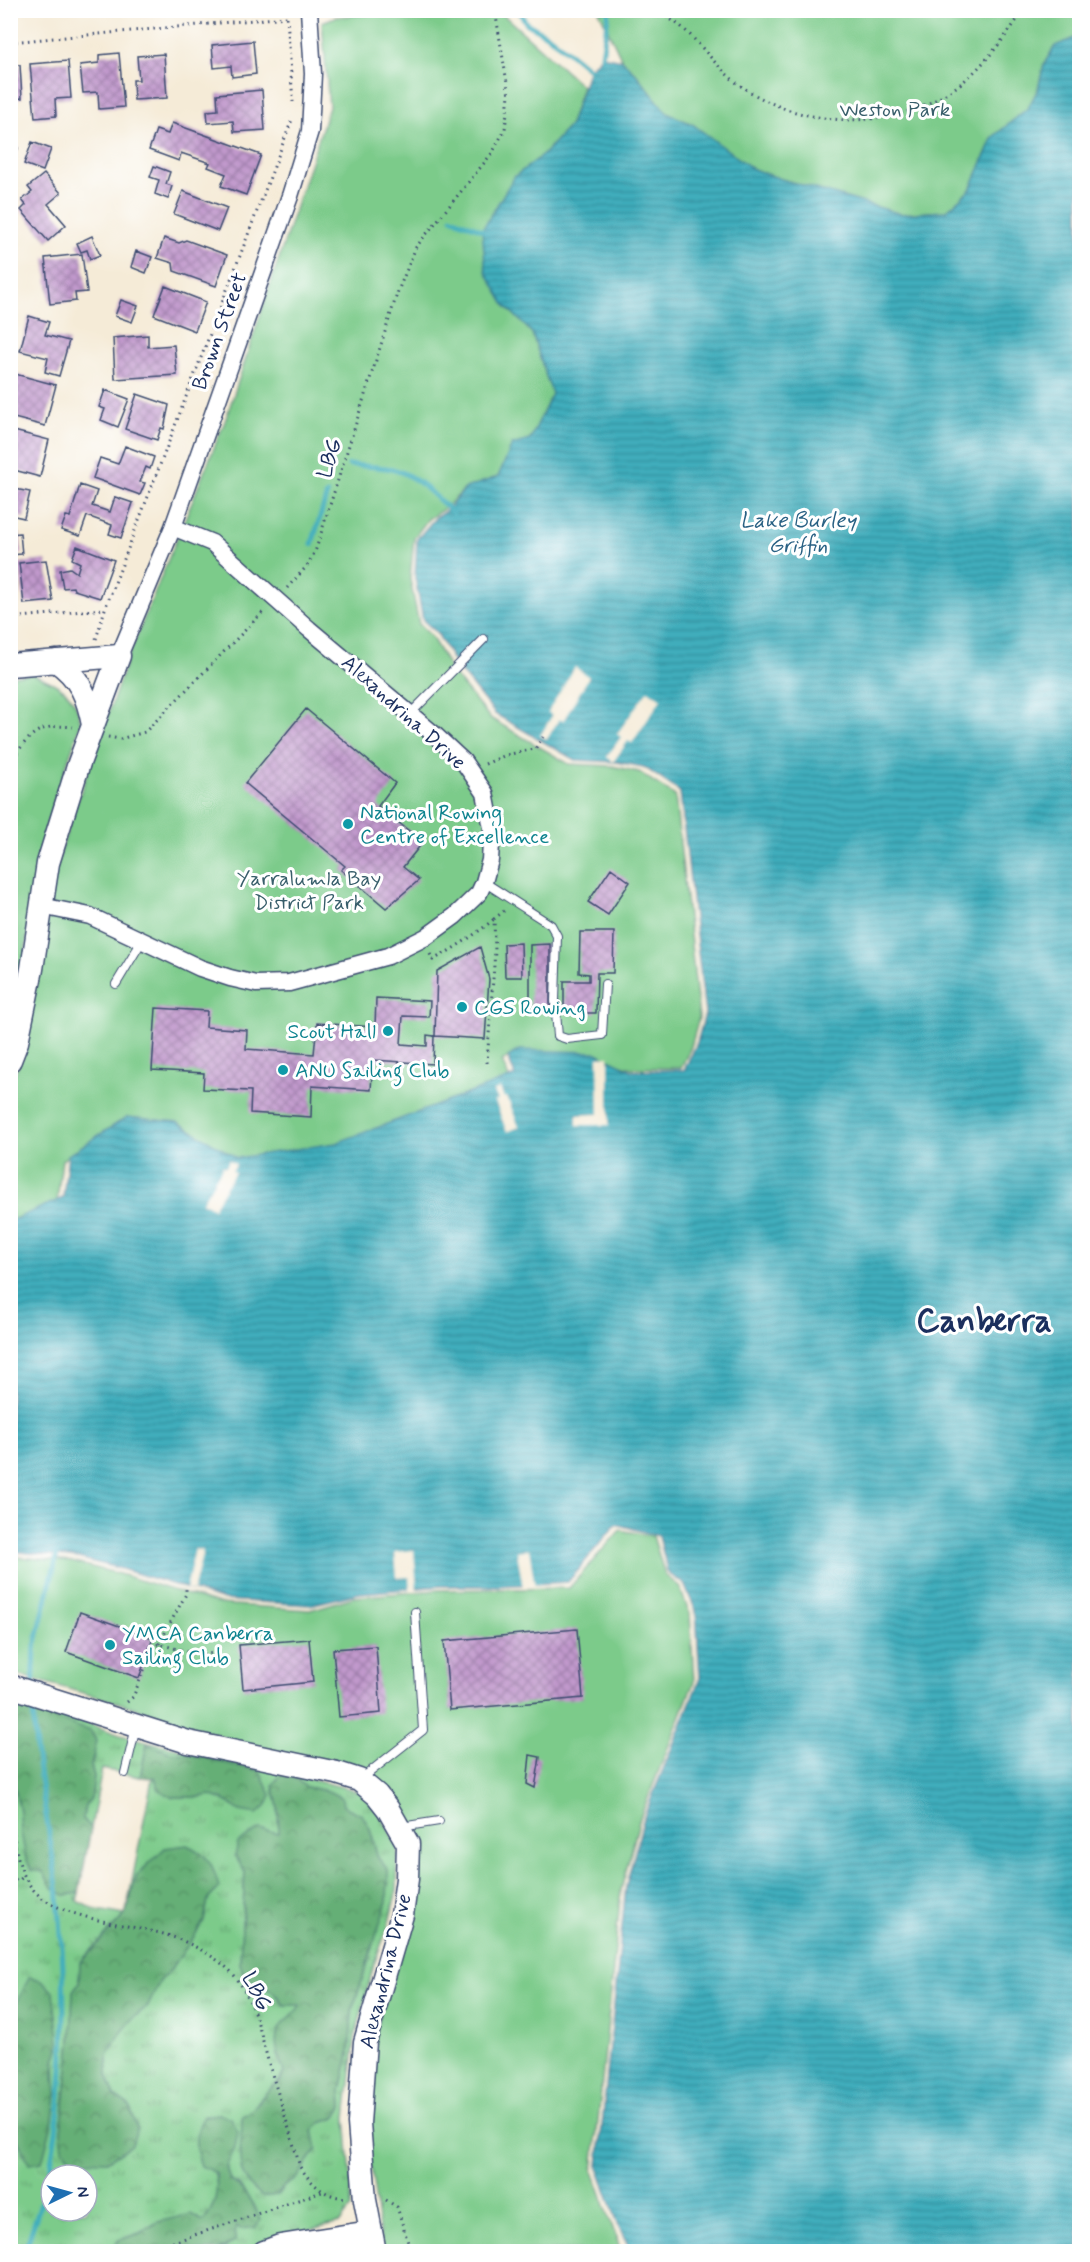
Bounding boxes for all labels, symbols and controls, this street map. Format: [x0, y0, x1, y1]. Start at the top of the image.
park label: Weston Park [840, 96, 951, 124]
street label: Brown Street [186, 269, 254, 394]
street label: LBG [311, 435, 349, 482]
water label: Lake Burley Griffin [740, 507, 858, 560]
street label: Alexandrina Drive [335, 649, 472, 776]
place label: National Rowing Centre of Excellence [360, 799, 549, 851]
marker: National Rowing Centre of Excellence [341, 817, 355, 831]
park label: Yarralumla Bay District Park [237, 865, 381, 917]
place label: CGS Rowing [474, 994, 586, 1022]
marker: CGS Rowing [455, 1000, 469, 1014]
place label: Scout Hall [288, 1018, 376, 1046]
marker: Scout Hall [381, 1024, 395, 1038]
place label: ANU Sailing Club [295, 1057, 449, 1087]
marker: ANU Sailing Club [276, 1063, 290, 1077]
district label: Canberra [916, 1300, 1052, 1344]
place label: YMCA Canberra Sailing Club [122, 1620, 274, 1674]
marker: YMCA Canberra Sailing Club [103, 1638, 117, 1652]
street label: Alexandrina Drive [353, 1891, 419, 2052]
street label: LBG [235, 1967, 278, 2016]
north arrow [39, 2163, 99, 2223]
text: N [72, 2186, 93, 2198]

